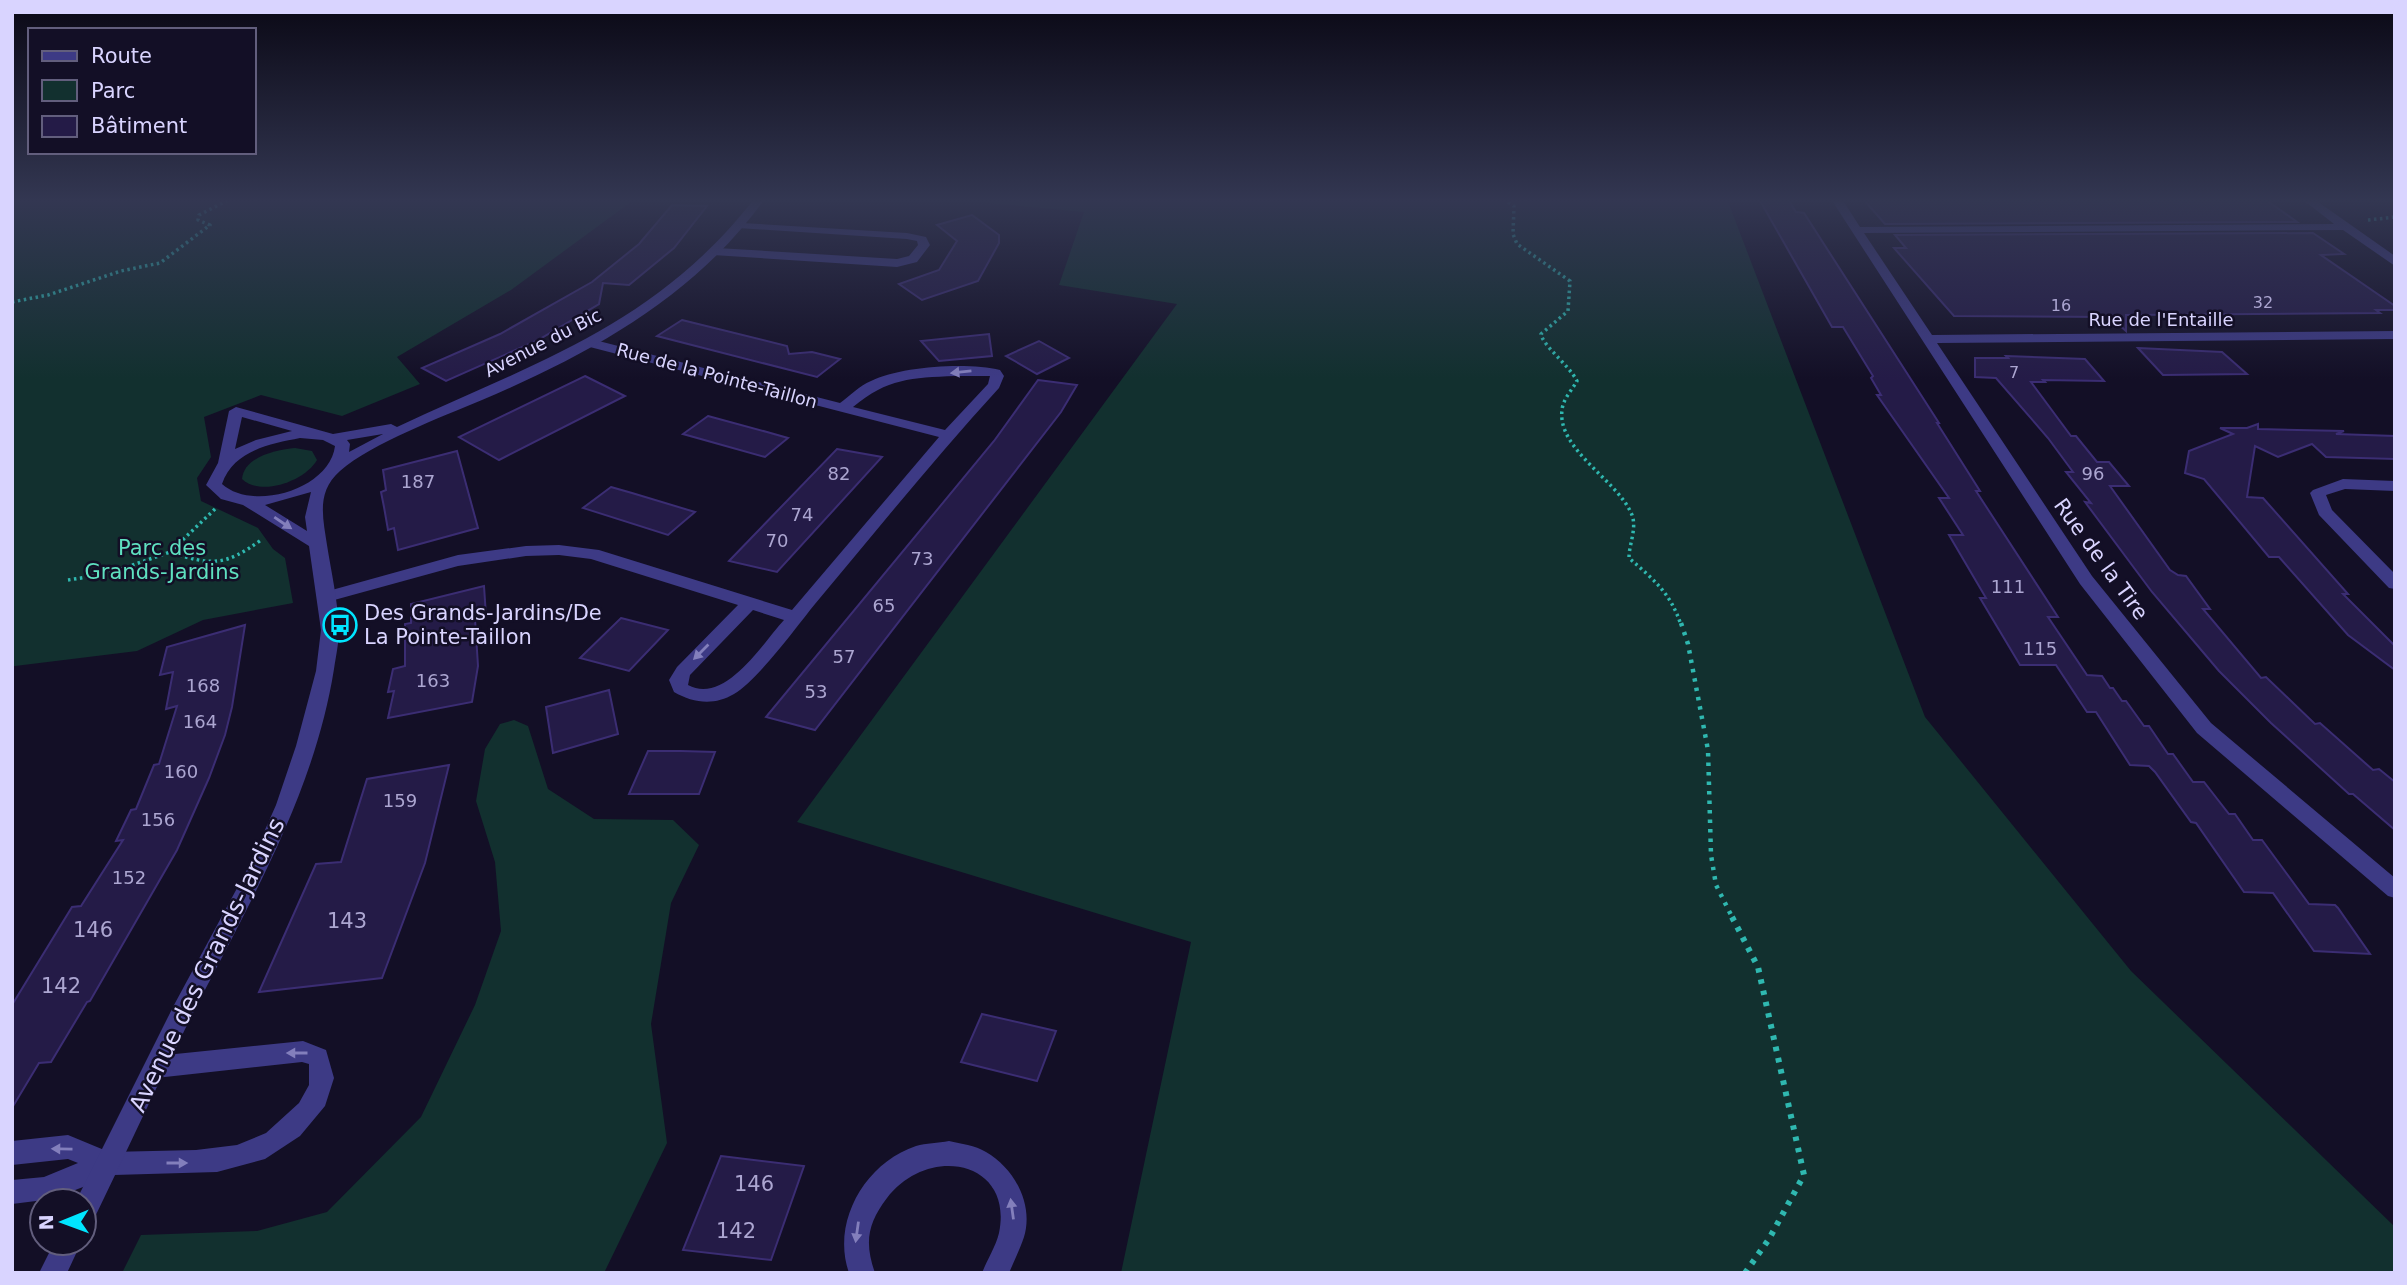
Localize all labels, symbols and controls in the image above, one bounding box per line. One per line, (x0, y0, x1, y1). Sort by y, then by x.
legend (28, 28, 256, 154)
text: Route (91, 44, 152, 68)
text: Parc (91, 79, 135, 103)
text: Bâtiment (91, 114, 187, 138)
house number: 32 (2253, 293, 2273, 312)
house number: 16 (2051, 296, 2071, 315)
street label: Avenue du Bic (481, 304, 605, 381)
street label: Rue de l'Entaille (2088, 309, 2234, 330)
street label: Rue de la Pointe-Taillon (614, 339, 820, 412)
house number: 7 (2009, 363, 2019, 382)
one-way arrow (950, 367, 972, 378)
house number: 82 (828, 463, 850, 484)
house number: 96 (2082, 463, 2104, 484)
house number: 187 (401, 471, 435, 492)
street label: Rue de la Tire (2049, 494, 2153, 624)
house number: 74 (791, 504, 813, 525)
one-way arrow (274, 516, 292, 530)
house number: 70 (766, 530, 788, 551)
park label: Parc des Grands-Jardins (85, 536, 239, 584)
house number: 73 (911, 548, 933, 569)
house number: 111 (1991, 576, 2025, 597)
house number: 65 (873, 595, 895, 616)
place label: Des Grands-Jardins/De La Pointe-Taillon (364, 601, 602, 649)
bus stop icon: Des Grands-Jardins/De La Pointe-Taillon (321, 606, 359, 644)
house number: 115 (2023, 638, 2057, 659)
one-way arrow (693, 644, 710, 661)
house number: 57 (833, 646, 855, 667)
house number: 163 (416, 670, 450, 691)
house number: 168 (186, 675, 220, 696)
house number: 53 (805, 681, 827, 702)
house number: 164 (183, 711, 217, 732)
house number: 160 (164, 761, 198, 782)
house number: 159 (383, 790, 417, 811)
house number: 156 (141, 809, 175, 830)
street label: Avenue des Grands-Jardins (123, 813, 291, 1117)
house number: 152 (112, 867, 146, 888)
house number: 143 (327, 909, 367, 933)
house number: 146 (73, 918, 113, 942)
house number: 142 (41, 974, 81, 998)
one-way arrow (286, 1047, 308, 1059)
one-way arrow (51, 1143, 73, 1155)
one-way arrow (167, 1157, 189, 1169)
house number: 146 (734, 1172, 774, 1196)
north arrow (28, 1187, 98, 1257)
one-way arrow (1007, 1198, 1018, 1220)
text: N (35, 1214, 57, 1230)
house number: 142 (716, 1219, 756, 1243)
one-way arrow (852, 1221, 863, 1243)

